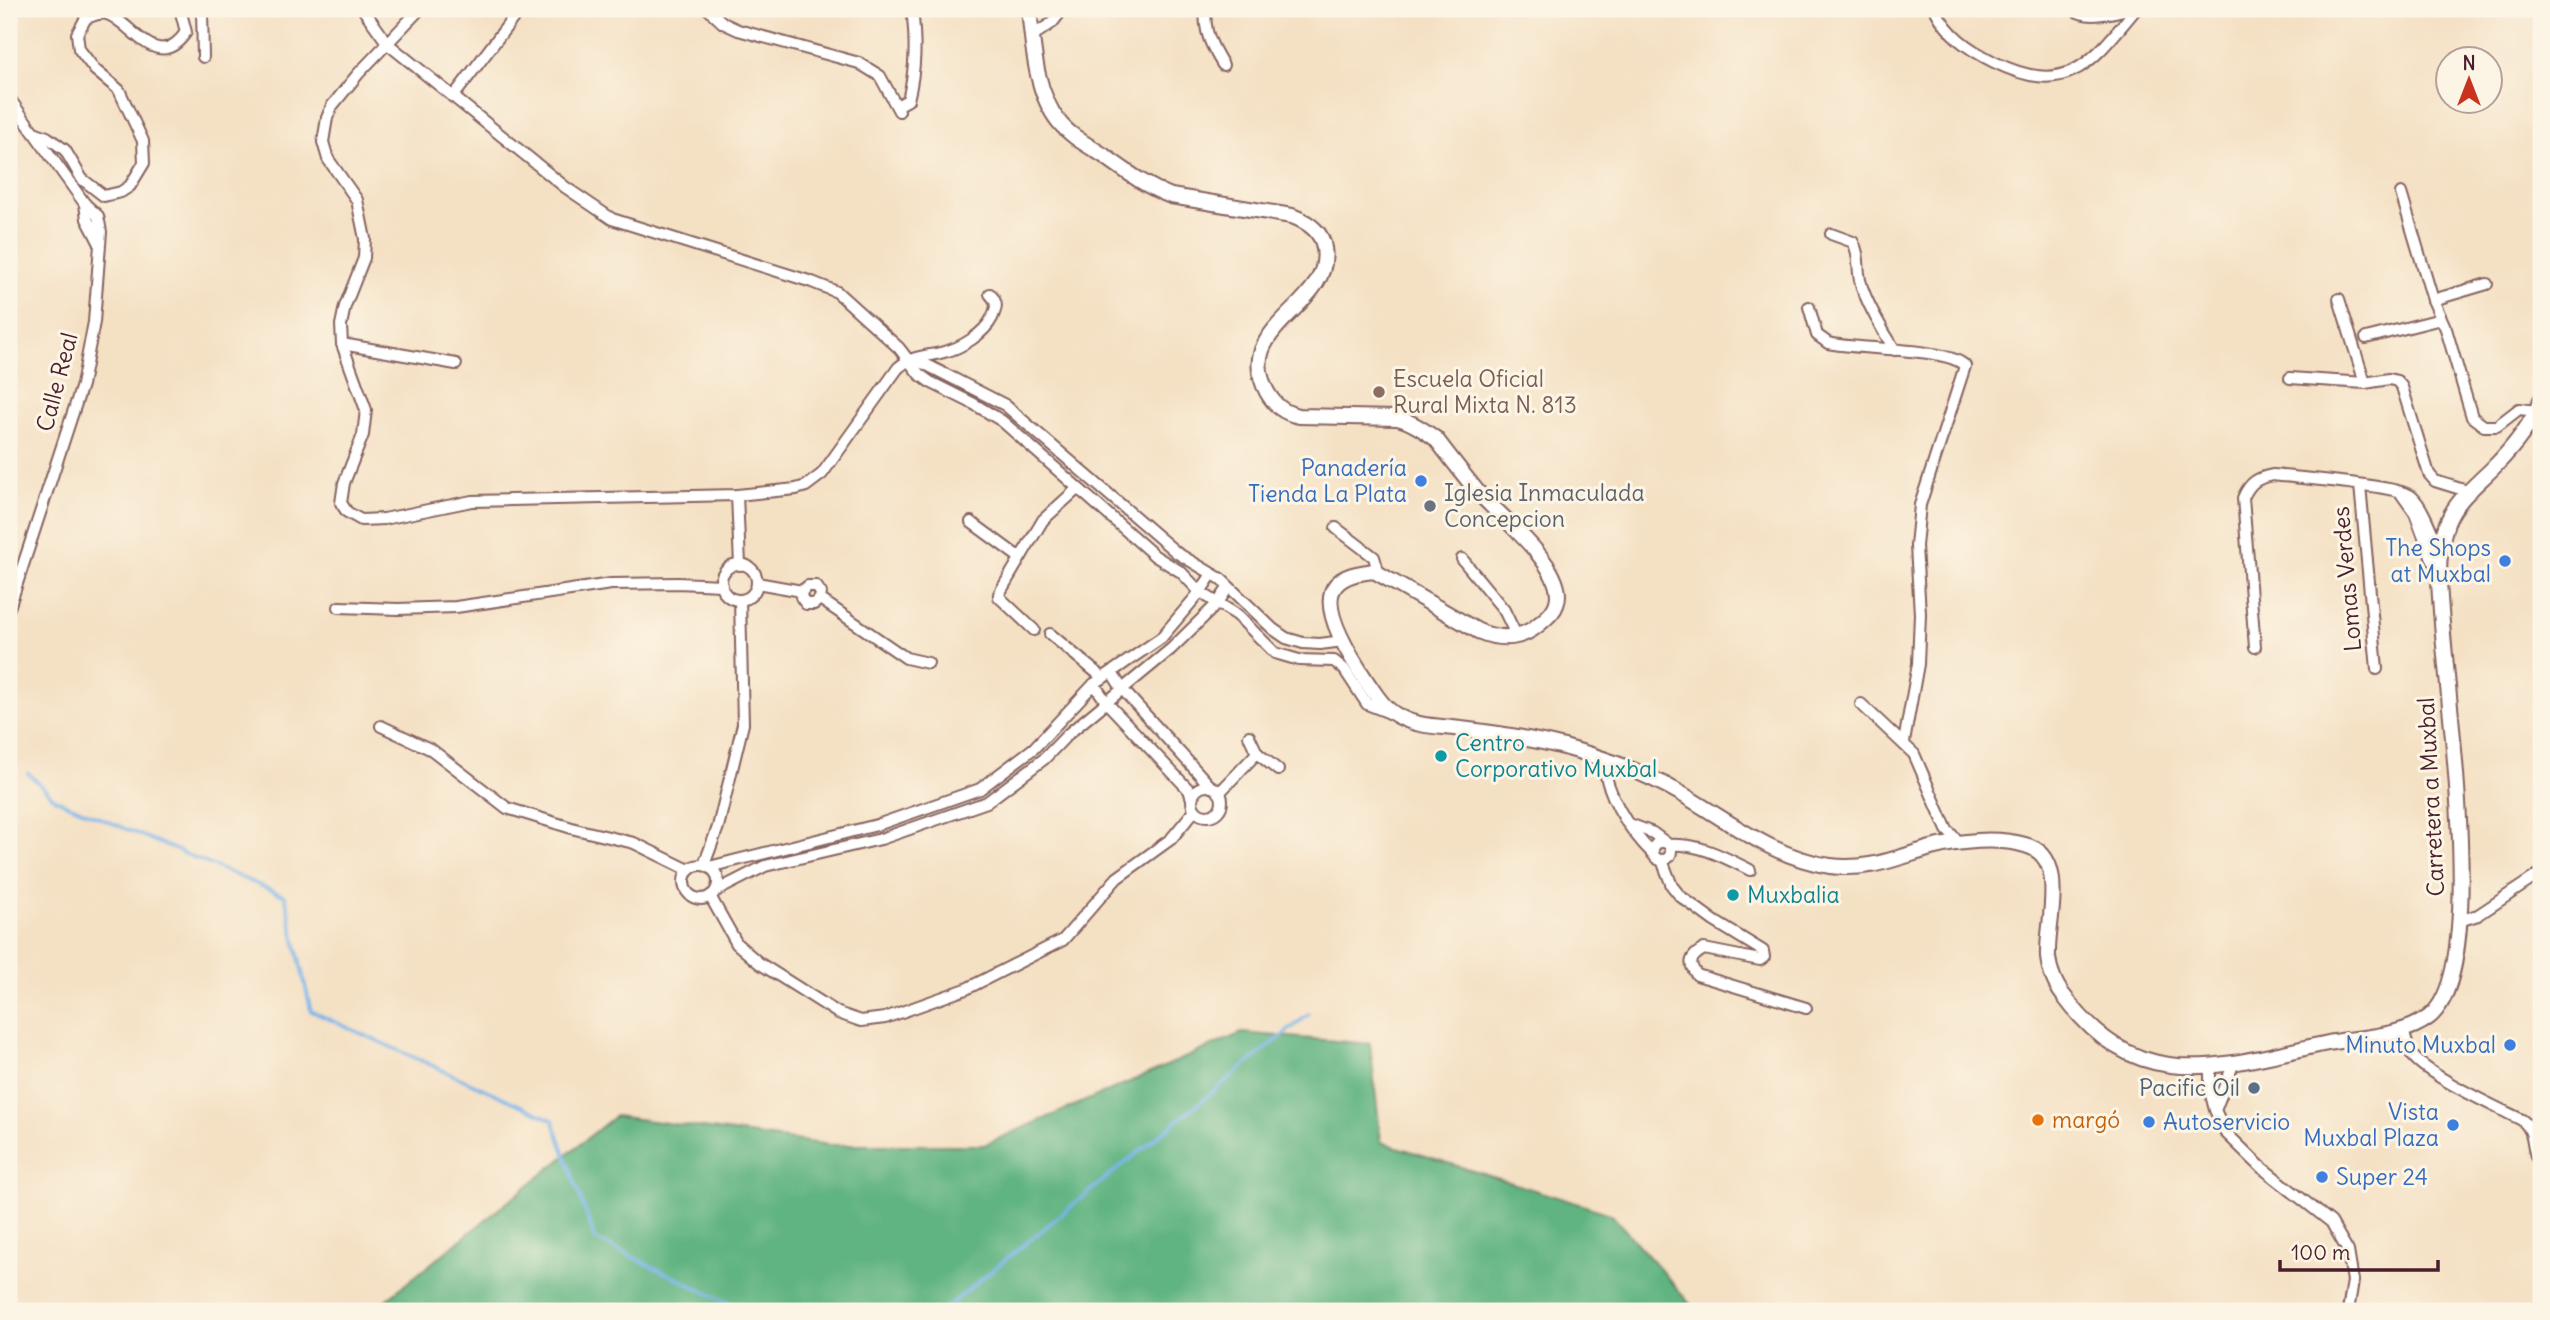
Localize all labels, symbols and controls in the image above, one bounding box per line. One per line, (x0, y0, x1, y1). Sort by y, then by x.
north arrow (2434, 46, 2504, 116)
text: N (2462, 51, 2476, 75)
street label: Calle Real (29, 329, 84, 434)
place label: Escuela Oficial Rural Mixta N. 813 (1393, 364, 1577, 419)
marker: Escuela Oficial Rural Mixta N. 813 (1371, 384, 1387, 400)
place label: Panadería Tienda La Plata (1248, 453, 1407, 508)
marker: Panadería Tienda La Plata (1413, 473, 1429, 489)
place label: Iglesia Inmaculada Concepcion (1444, 478, 1645, 533)
marker: Iglesia Inmaculada Concepcion (1422, 498, 1438, 514)
street label: Lomas Verdes (2326, 505, 2367, 653)
place label: The Shops at Muxbal (2385, 533, 2491, 588)
marker: The Shops at Muxbal (2497, 553, 2513, 569)
street label: Carretera a Muxbal (2411, 697, 2450, 897)
place label: Centro Corporativo Muxbal (1455, 728, 1657, 783)
marker: Centro Corporativo Muxbal (1433, 748, 1449, 764)
place label: Muxbalia (1747, 880, 1840, 909)
marker: Muxbalia (1725, 887, 1741, 903)
place label: Minuto Muxbal (2345, 1030, 2496, 1059)
marker: Minuto Muxbal (2502, 1037, 2518, 1053)
place label: Pacific Oil (2139, 1073, 2240, 1102)
marker: Pacific Oil (2246, 1080, 2262, 1096)
place label: Vista Muxbal Plaza (2303, 1097, 2439, 1152)
place label: margó (2052, 1105, 2120, 1134)
place label: Autoservicio (2163, 1107, 2290, 1136)
marker: margó (2030, 1112, 2046, 1128)
marker: Autoservicio (2141, 1114, 2157, 1130)
marker: Vista Muxbal Plaza (2445, 1117, 2461, 1133)
place label: Super 24 (2336, 1162, 2428, 1191)
marker: Super 24 (2314, 1169, 2330, 1185)
scale bar (2280, 1229, 2438, 1273)
text: 100 m (2291, 1239, 2350, 1266)

